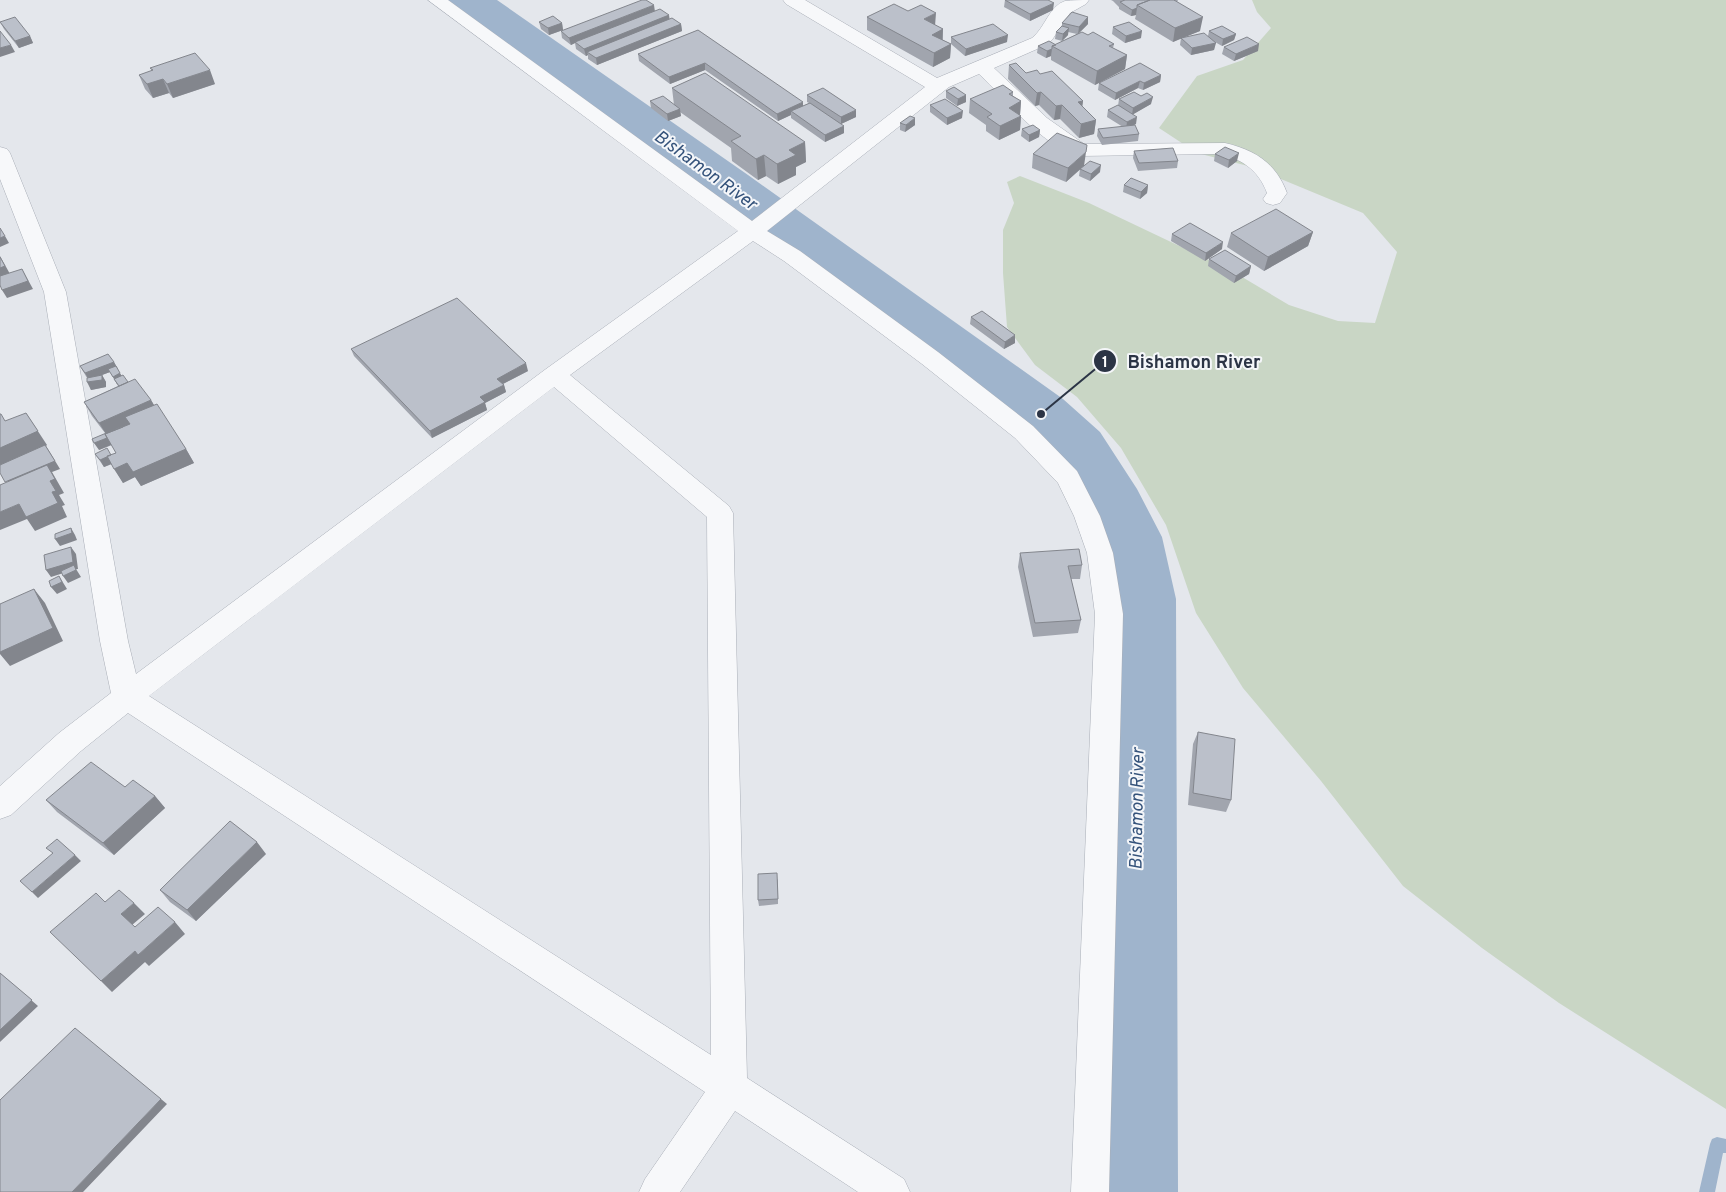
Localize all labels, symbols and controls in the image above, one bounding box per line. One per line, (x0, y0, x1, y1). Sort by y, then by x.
water label: Bishamon River (649, 126, 763, 217)
callout: Bishamon River (1092, 345, 1270, 378)
text: Bishamon River (1127, 352, 1261, 375)
text: 1 (1102, 354, 1108, 373)
water label: Bishamon River (1125, 746, 1151, 870)

